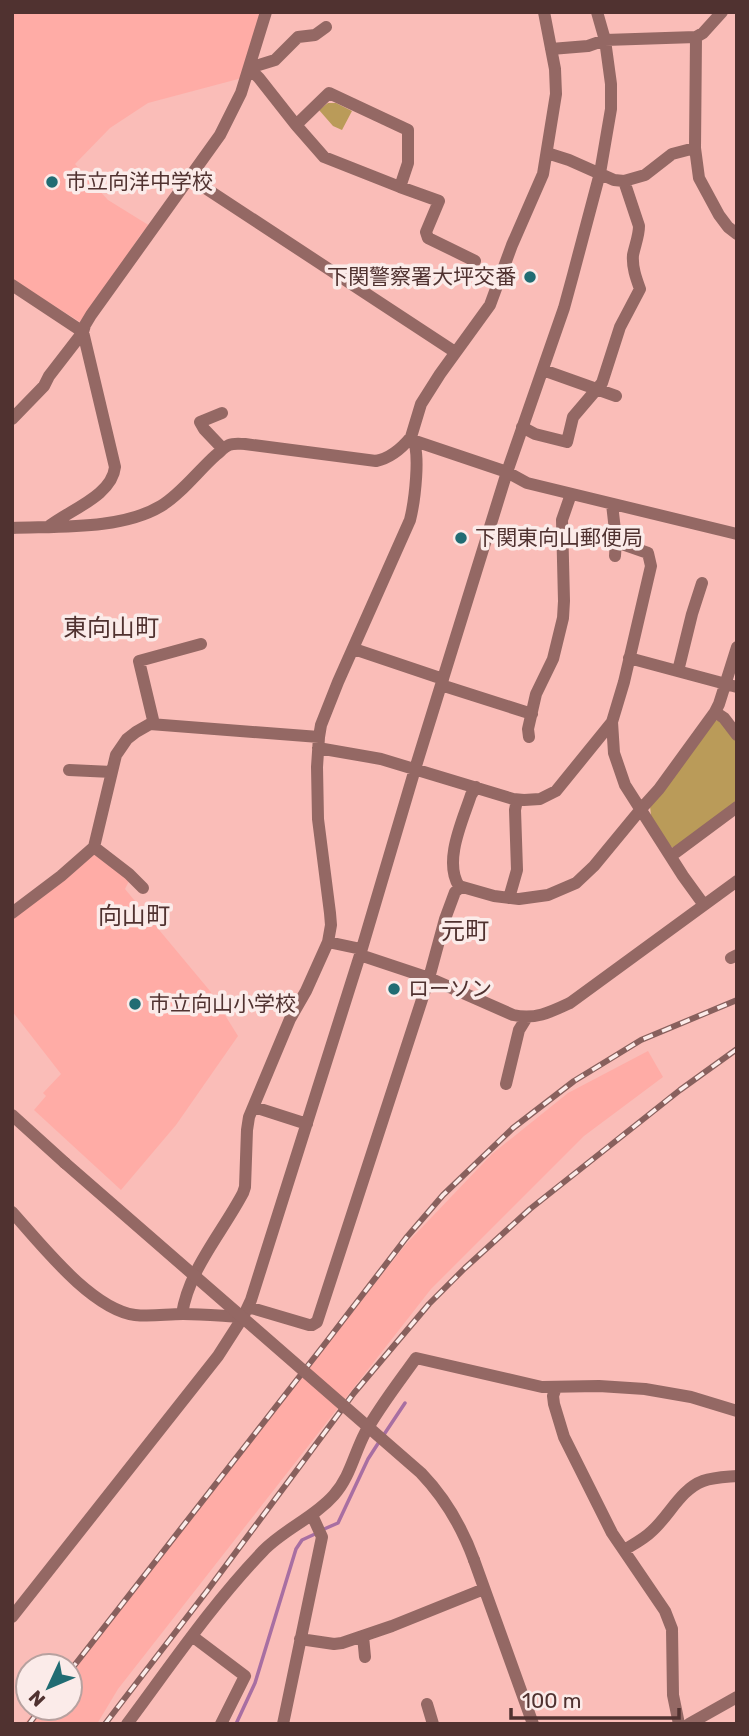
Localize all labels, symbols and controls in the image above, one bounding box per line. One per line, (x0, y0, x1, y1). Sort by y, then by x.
place label: 市立向洋中学校 (66, 169, 213, 194)
marker: 市立向洋中学校 (44, 174, 60, 190)
place label: 下関警察署大坪交番 (327, 264, 516, 289)
marker: 下関警察署大坪交番 (522, 269, 538, 285)
place label: 下関東向山郵便局 (475, 525, 643, 550)
marker: 下関東向山郵便局 (453, 530, 469, 546)
district label: 東向山町 (63, 614, 159, 642)
district label: 向山町 (98, 902, 170, 930)
district label: 元町 (441, 917, 489, 945)
place label: ローソン (408, 976, 492, 1001)
marker: ローソン (386, 981, 402, 997)
place label: 市立向山小学校 (149, 991, 296, 1016)
marker: 市立向山小学校 (127, 996, 143, 1012)
north arrow (14, 1652, 84, 1722)
scale bar (511, 1676, 679, 1720)
text: N (24, 1686, 50, 1711)
text: 100 m (522, 1688, 581, 1713)

